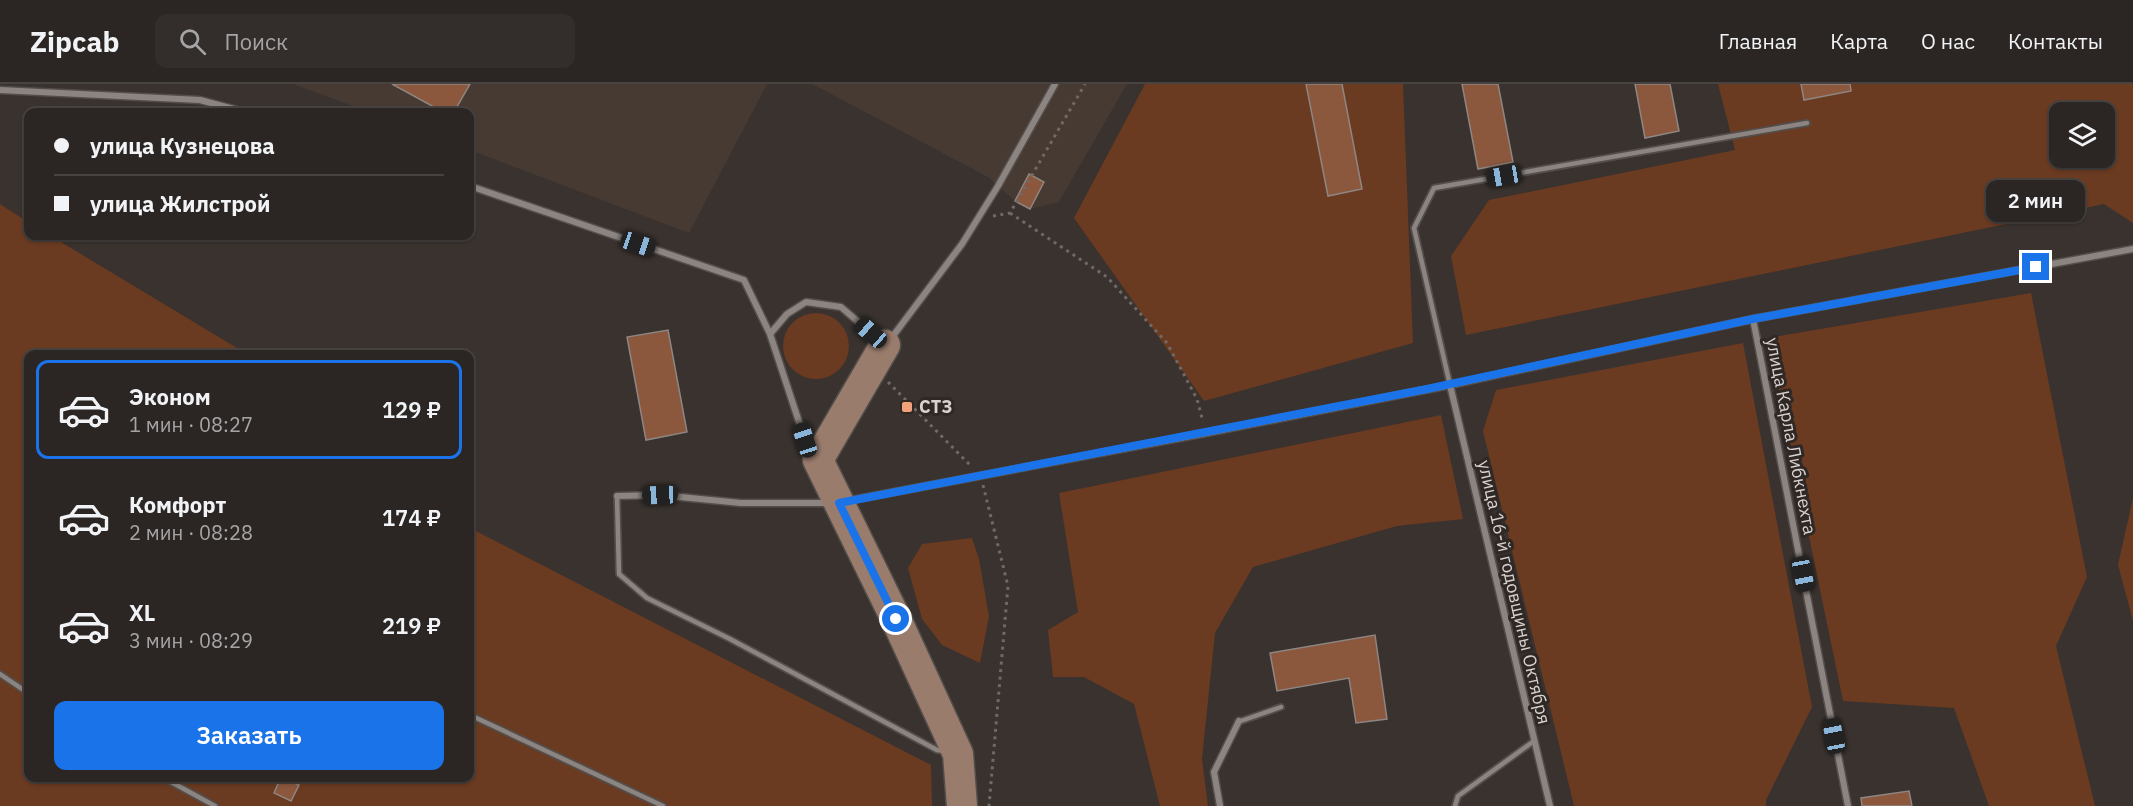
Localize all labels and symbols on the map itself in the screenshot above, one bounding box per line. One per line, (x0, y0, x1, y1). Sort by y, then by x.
car (1485, 164, 1523, 188)
callout: 2 мин (1986, 180, 2086, 222)
car (618, 230, 658, 258)
route end (2022, 253, 2049, 280)
car (852, 314, 890, 352)
street label: улица Карла Либкнехта (1761, 335, 1822, 537)
place label: СТЗ (919, 395, 952, 418)
marker: СТЗ (900, 400, 914, 414)
car (791, 420, 819, 460)
street label: улица 16-й годовщины Октября (1473, 458, 1556, 726)
car (642, 485, 678, 505)
car (1791, 555, 1815, 593)
route start (882, 605, 909, 632)
car (1822, 717, 1846, 755)

